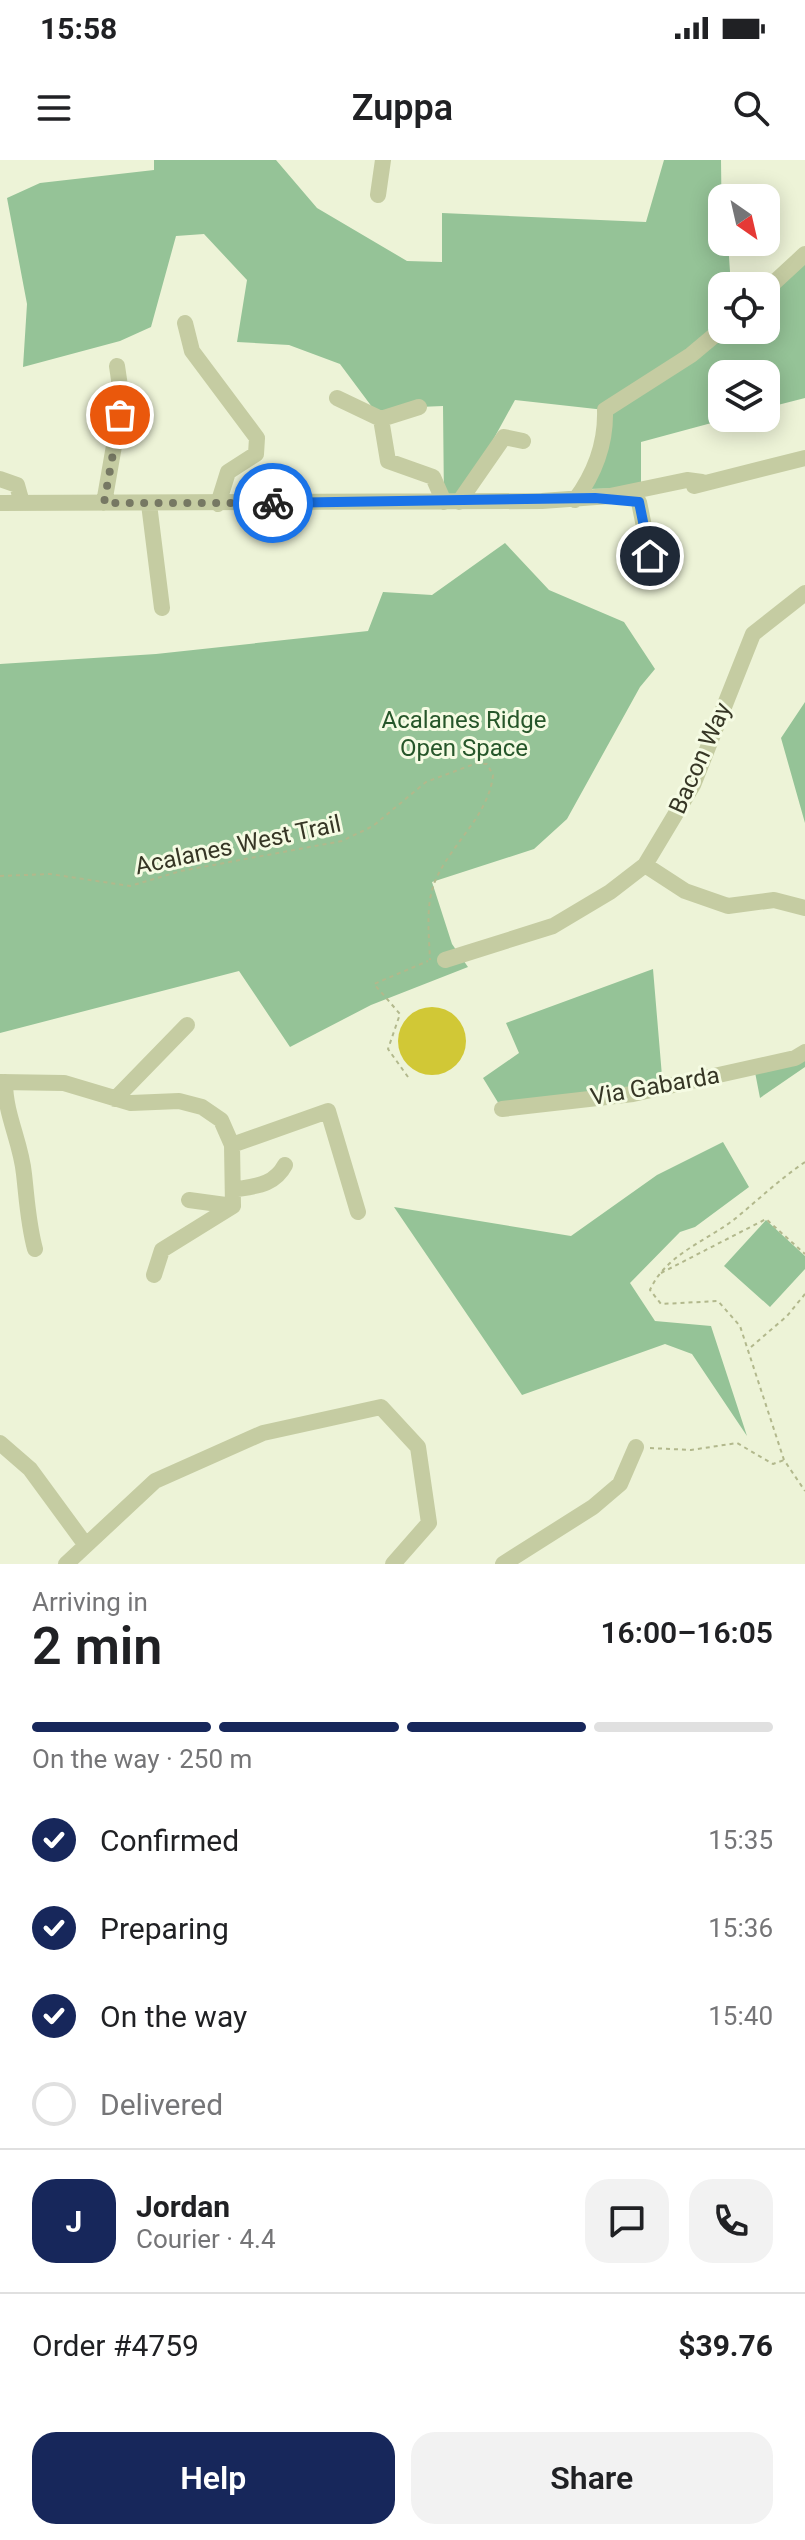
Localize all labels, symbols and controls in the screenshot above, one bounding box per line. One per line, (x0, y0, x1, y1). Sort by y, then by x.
text: 15:58 (40, 11, 117, 46)
icon: menu (32, 86, 76, 130)
icon: search (729, 86, 773, 130)
text: Zuppa (352, 87, 453, 129)
north arrow (708, 184, 780, 256)
map controls (708, 184, 780, 432)
button: locate (708, 272, 780, 344)
button: layers (708, 360, 780, 432)
pin (86, 381, 154, 449)
icon: bag (98, 393, 142, 437)
courier (233, 463, 313, 543)
icon: bike (251, 481, 295, 525)
pin (616, 522, 684, 590)
icon: home (628, 534, 672, 578)
street label: Bacon Way (663, 698, 737, 818)
park label: Acalanes Ridge Open Space (382, 706, 546, 762)
street label: Acalanes West Trail (133, 810, 343, 880)
street label: Via Gabarda (588, 1061, 722, 1111)
text: Arriving in (32, 1587, 148, 1617)
text: 16:00–16:05 (600, 1615, 773, 1650)
text: 2 min (32, 1616, 162, 1677)
text: On the way · 250 m (32, 1744, 252, 1774)
icon: check (32, 1818, 76, 1862)
text: Confirmed (100, 1823, 239, 1858)
text: 15:35 (708, 1825, 773, 1855)
icon: check (32, 1906, 76, 1950)
text: Preparing (100, 1911, 229, 1946)
text: 15:36 (708, 1913, 773, 1943)
icon: check (32, 1994, 76, 2038)
text: On the way (100, 1999, 247, 2034)
text: 15:40 (708, 2001, 773, 2031)
text: Delivered (100, 2087, 223, 2122)
button: chat (585, 2179, 669, 2263)
button: phone (689, 2179, 773, 2263)
text: Jordan (136, 2189, 230, 2224)
text: J (66, 2204, 82, 2239)
text: Courier · 4.4 (136, 2224, 276, 2254)
text: Order #4759 (32, 2328, 199, 2363)
text: $39.76 (678, 2328, 773, 2363)
button: Help (32, 2432, 395, 2524)
button: Share (411, 2432, 773, 2524)

